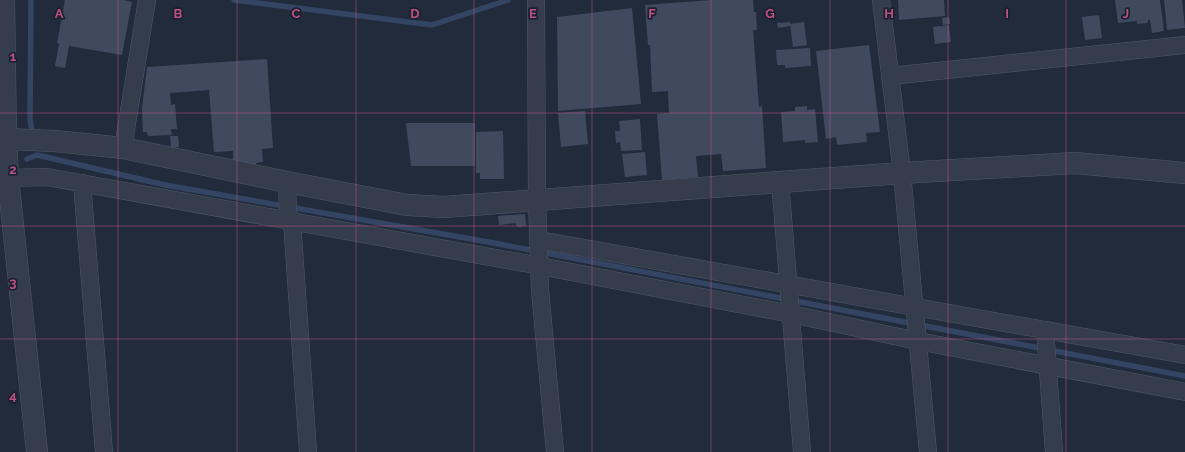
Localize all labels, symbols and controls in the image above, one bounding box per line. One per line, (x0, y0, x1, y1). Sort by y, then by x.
text: A (55, 6, 64, 21)
text: B (174, 6, 183, 21)
text: C (292, 6, 301, 21)
text: D (410, 6, 420, 21)
text: E (529, 6, 537, 21)
text: F (648, 6, 656, 21)
text: G (765, 6, 775, 21)
text: H (884, 6, 894, 21)
text: I (1005, 6, 1009, 21)
text: J (1123, 6, 1129, 21)
text: 1 (10, 49, 17, 64)
text: 2 (9, 162, 17, 177)
text: 3 (9, 275, 17, 290)
text: 4 (9, 388, 17, 403)

